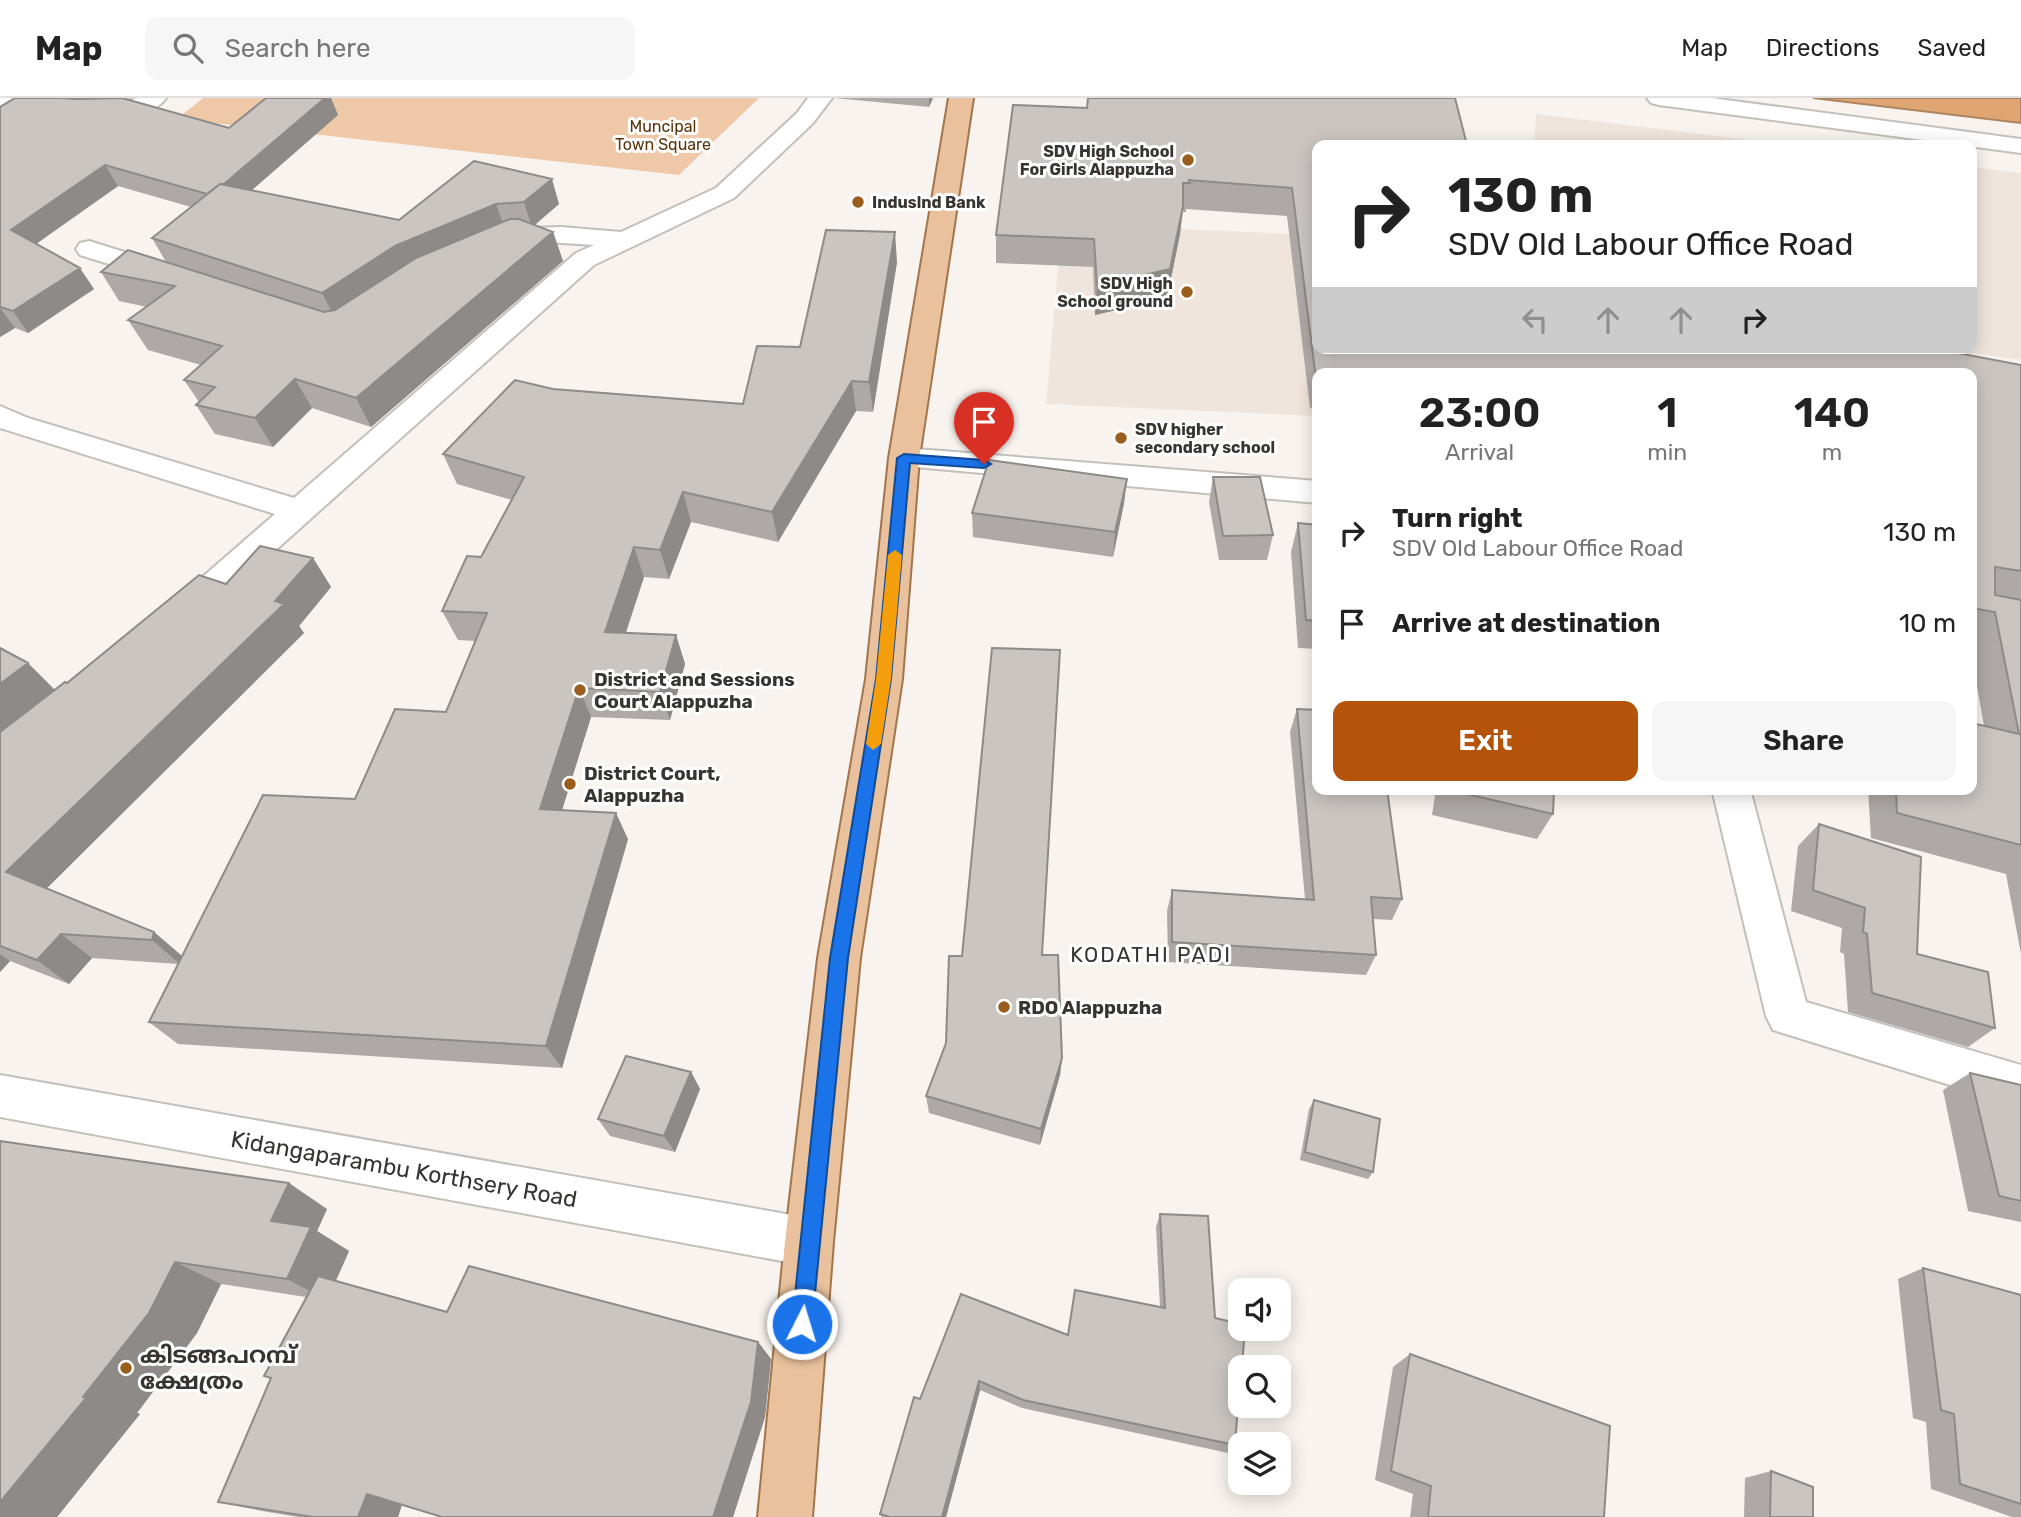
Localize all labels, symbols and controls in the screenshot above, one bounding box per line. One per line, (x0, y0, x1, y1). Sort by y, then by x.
search box (145, 17, 635, 80)
text: Map (35, 29, 103, 68)
icon: search (169, 29, 207, 67)
text: Search here (225, 33, 370, 64)
text: Map (1681, 34, 1728, 62)
text: Directions (1766, 34, 1879, 62)
text: Saved (1917, 34, 1986, 62)
park label: Muncipal Town Square (615, 117, 711, 154)
place label: SDV High School For Girls Alappuzha (1020, 142, 1174, 179)
marker: SDV High School For Girls Alappuzha (1180, 152, 1196, 168)
text: 130 m (1448, 166, 1593, 224)
icon: right (1333, 168, 1424, 259)
place label: Induslnd Bank (872, 193, 986, 212)
marker: Induslnd Bank (850, 194, 866, 210)
text: SDV Old Labour Office Road (1448, 225, 1854, 263)
place label: SDV High School ground (1057, 274, 1173, 311)
marker: SDV High School ground (1179, 284, 1195, 300)
icon: left (1516, 301, 1554, 339)
icon: ahead (1589, 301, 1627, 339)
icon: ahead (1662, 301, 1700, 339)
icon: right (1735, 301, 1773, 339)
text: 23:00 (1419, 388, 1540, 438)
text: 1 (1657, 388, 1677, 438)
text: 140 (1794, 388, 1870, 438)
pin (954, 392, 1014, 464)
icon: arrive (965, 403, 1003, 441)
place label: SDV higher secondary school (1135, 420, 1275, 457)
marker: SDV higher secondary school (1113, 430, 1129, 446)
text: Arrival (1445, 438, 1514, 466)
text: min (1647, 438, 1687, 466)
text: m (1822, 438, 1842, 466)
text: Turn right (1392, 503, 1522, 534)
icon: right (1333, 514, 1371, 552)
text: 130 m (1883, 517, 1956, 548)
text: SDV Old Labour Office Road (1392, 534, 1683, 562)
icon: arrive (1333, 605, 1371, 643)
text: Arrive at destination (1392, 608, 1660, 639)
text: 10 m (1899, 608, 1956, 639)
place label: District and Sessions Court Alappuzha (594, 668, 795, 713)
marker: District and Sessions Court Alappuzha (572, 682, 588, 698)
button: Exit (1333, 701, 1638, 781)
button: Share (1652, 701, 1956, 781)
place label: District Court, Alappuzha (584, 762, 720, 807)
marker: District Court, Alappuzha (562, 776, 578, 792)
district label: KODATHI PADI (1070, 942, 1232, 967)
place label: RDO Alappuzha (1018, 996, 1162, 1019)
marker: RDO Alappuzha (996, 999, 1012, 1015)
street label: Kidangaparambu Korthsery Road (229, 1125, 579, 1213)
map controls (1228, 1278, 1291, 1495)
button: sound (1228, 1278, 1291, 1341)
position arrow (765, 1287, 839, 1361)
place label: കിടങ്ങപറമ്പ് ക്ഷേത്രം (140, 1341, 299, 1395)
button: search (1228, 1355, 1291, 1418)
marker: കിടങ്ങപറമ്പ് ക്ഷേത്രം (118, 1360, 134, 1376)
button: layers (1228, 1432, 1291, 1495)

